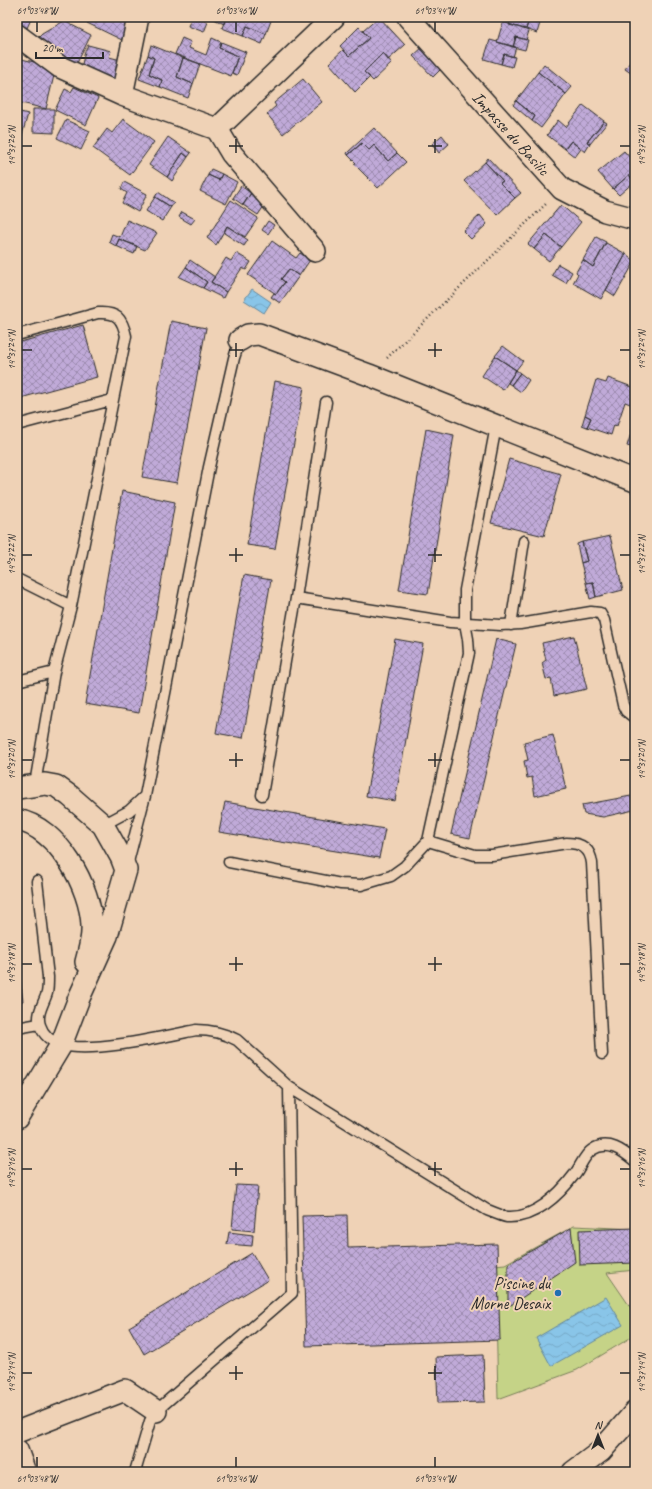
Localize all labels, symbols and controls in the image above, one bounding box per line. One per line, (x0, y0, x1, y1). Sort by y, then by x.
text: 61°03'48"W (17, 4, 59, 17)
text: 61°03'46"W (216, 4, 258, 17)
text: 61°03'44"W (415, 4, 457, 17)
scale bar (36, 34, 103, 60)
text: 20 m (42, 40, 64, 56)
street label: Impasse du Basilic (467, 87, 555, 180)
text: 14°37'26"N (5, 124, 18, 166)
text: 14°37'26"N (635, 124, 648, 166)
text: 14°37'24"N (5, 328, 18, 370)
text: 14°37'24"N (635, 328, 648, 370)
text: 14°37'22"N (5, 533, 18, 575)
text: 14°37'22"N (635, 533, 648, 575)
text: 14°37'20"N (5, 738, 18, 780)
text: 14°37'20"N (635, 738, 648, 780)
text: 14°37'18"N (5, 942, 18, 984)
text: 14°37'18"N (635, 942, 648, 984)
text: 14°37'16"N (5, 1147, 18, 1189)
text: 14°37'16"N (635, 1147, 648, 1189)
place label: Piscine du Morne Desaix (471, 1273, 552, 1314)
marker: Piscine du Morne Desaix (553, 1288, 563, 1298)
text: 14°37'14"N (5, 1351, 18, 1393)
text: 14°37'14"N (635, 1351, 648, 1393)
north arrow (578, 1415, 618, 1455)
text: N (595, 1418, 604, 1432)
text: 61°03'48"W (17, 1472, 59, 1485)
text: 61°03'46"W (216, 1472, 258, 1485)
text: 61°03'44"W (415, 1472, 457, 1485)

